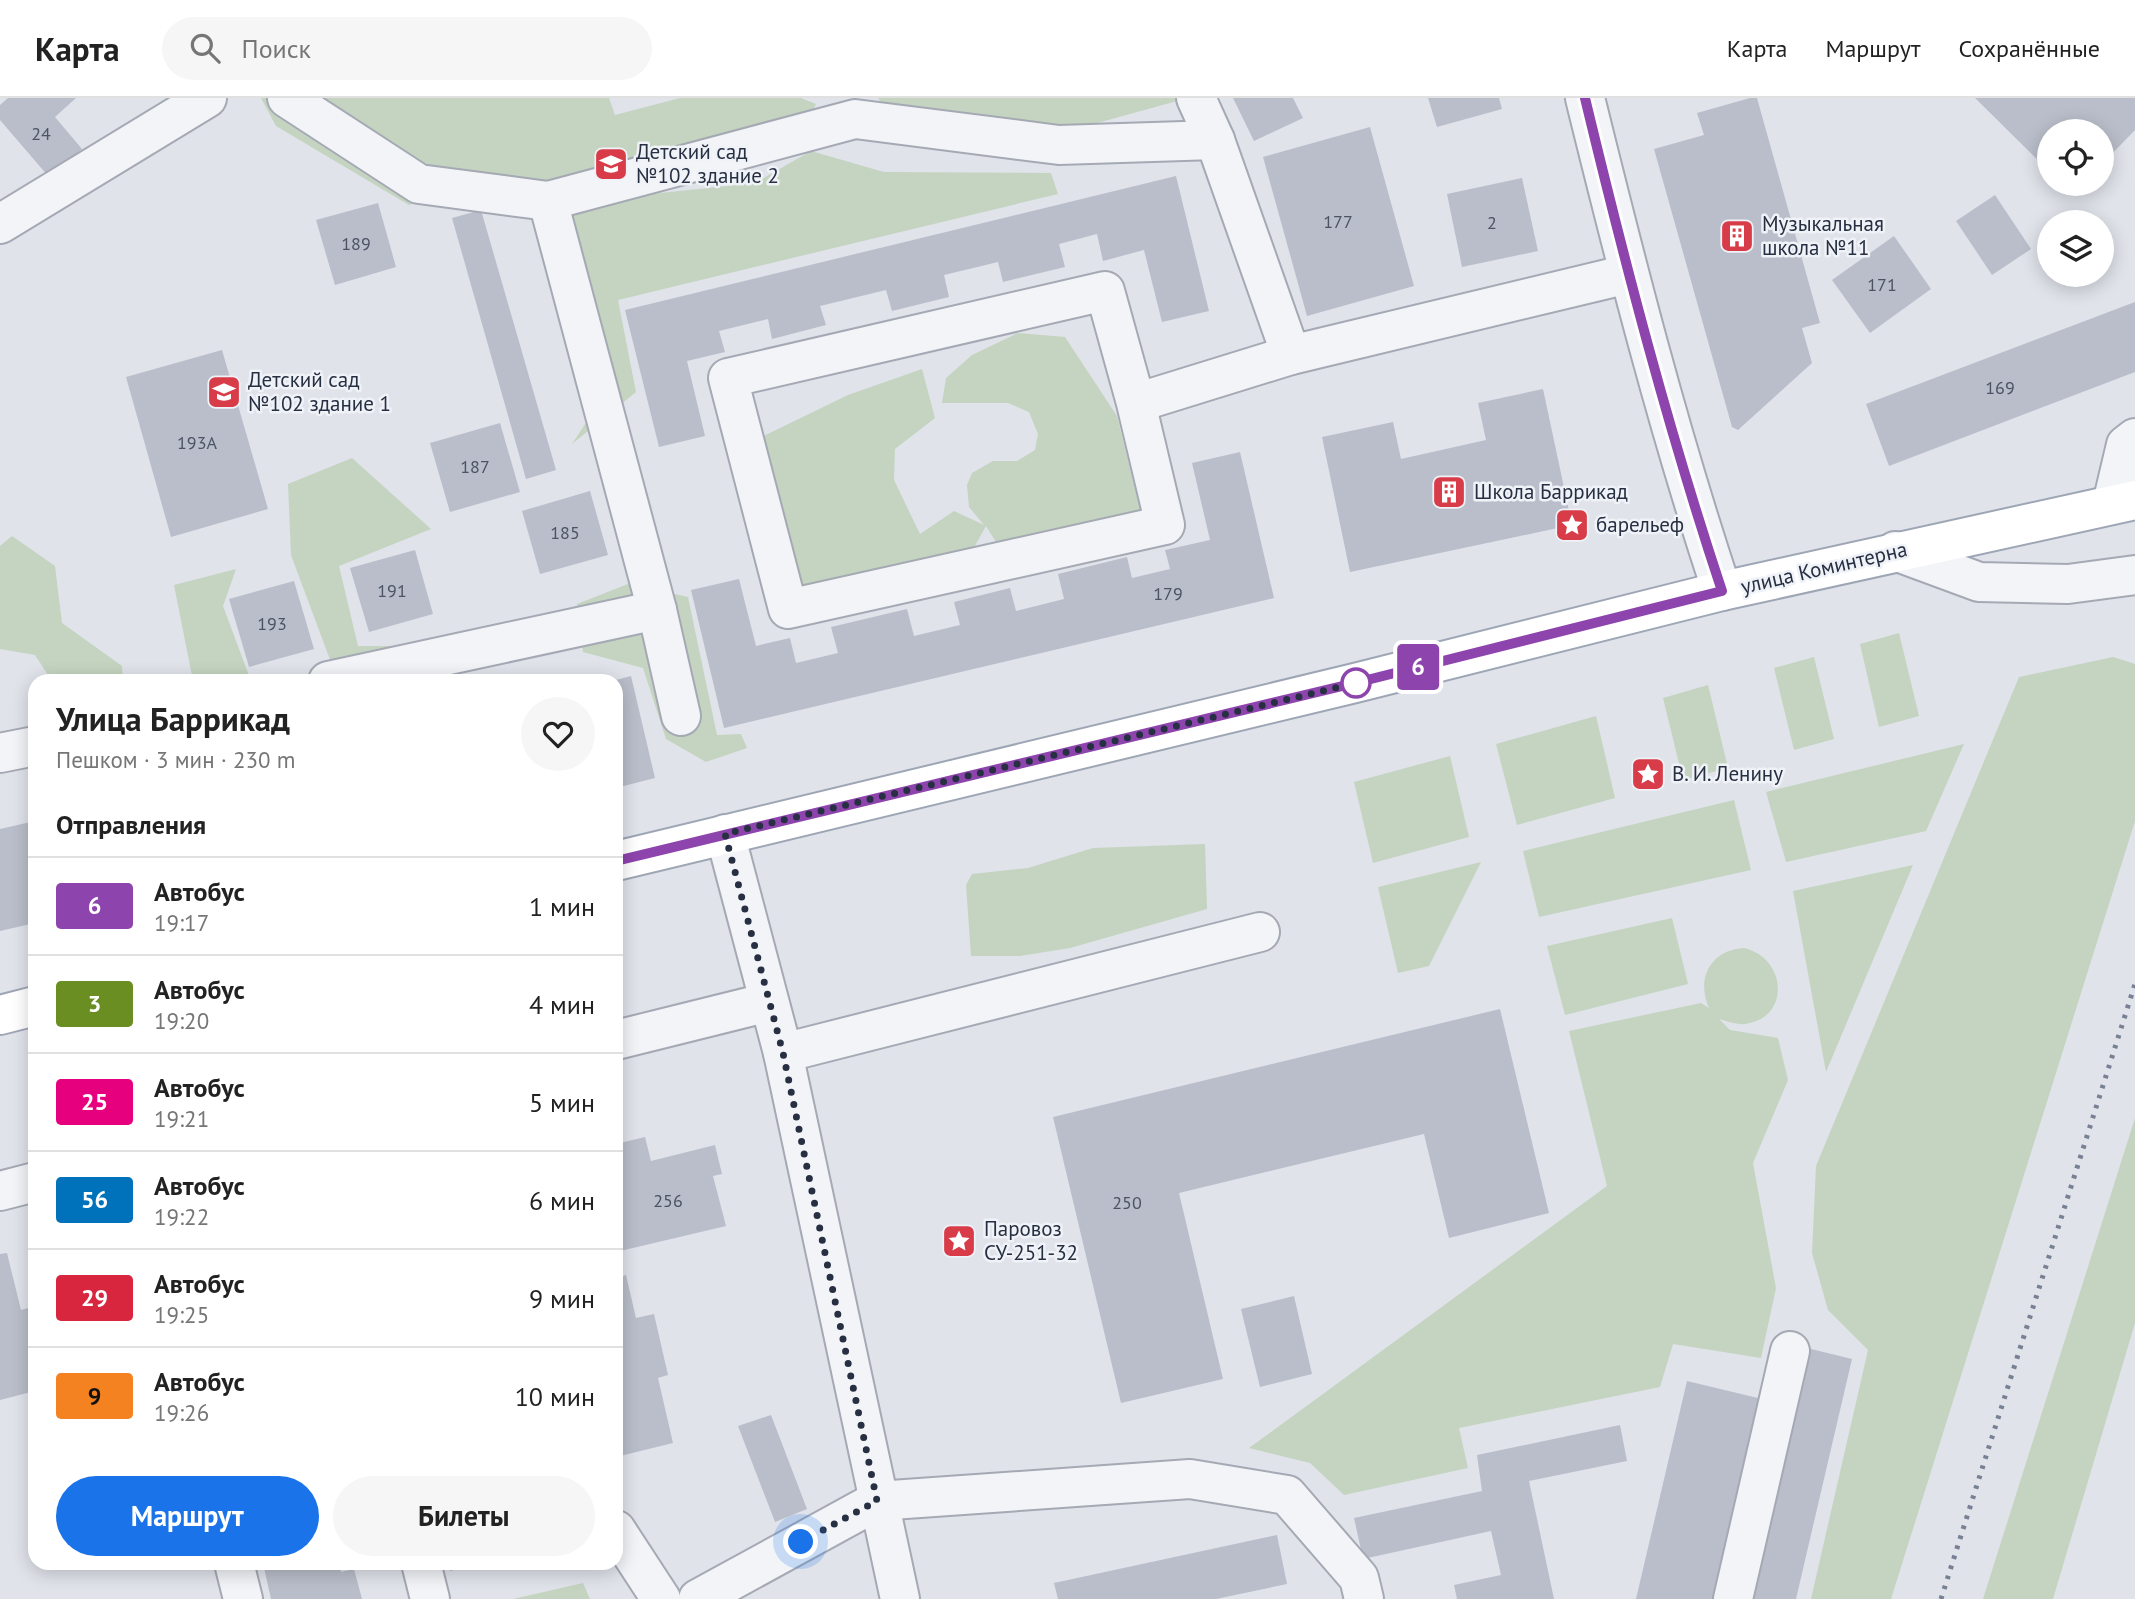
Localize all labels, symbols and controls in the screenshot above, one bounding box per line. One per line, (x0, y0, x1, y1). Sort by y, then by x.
search box (162, 17, 652, 80)
text: Карта (35, 27, 120, 70)
icon: search (186, 29, 224, 67)
text: Поиск (242, 32, 311, 65)
text: Карта (1727, 33, 1787, 64)
text: Маршрут (1825, 33, 1920, 64)
text: Сохранённые (1958, 33, 2100, 64)
map controls (2037, 119, 2114, 287)
button: locate (2037, 119, 2114, 196)
house number: 24 (31, 122, 51, 145)
place label: Детский сад №102 здание 2 (636, 138, 779, 189)
school or university icon: Детский сад №102 здание 2 (592, 145, 630, 183)
house number: 177 (1323, 210, 1353, 233)
place label: Музыкальная школа №11 (1762, 210, 1884, 261)
button: layers (2037, 210, 2114, 287)
house number: 2 (1487, 211, 1497, 234)
building icon: Музыкальная школа №11 (1718, 217, 1756, 255)
house number: 189 (341, 232, 371, 255)
house number: 171 (1867, 273, 1897, 296)
place label: Детский сад №102 здание 1 (248, 366, 391, 417)
school or university icon: Детский сад №102 здание 1 (205, 373, 243, 411)
house number: 169 (1985, 376, 2015, 399)
house number: 193А (177, 431, 217, 454)
house number: 187 (460, 455, 490, 478)
building icon: Школа Баррикад (1430, 473, 1468, 511)
place label: Школа Баррикад (1474, 478, 1628, 505)
place icon: барельеф (1553, 506, 1591, 544)
place label: барельеф (1596, 511, 1684, 538)
house number: 185 (550, 521, 580, 544)
street label: улица Коминтерна (1738, 535, 1910, 600)
house number: 191 (377, 579, 407, 602)
house number: 179 (1153, 582, 1183, 605)
house number: 193 (257, 612, 287, 635)
line badge: 6 (1395, 644, 1441, 690)
text: 6 (1411, 651, 1425, 682)
unlabelled marker (1341, 668, 1371, 698)
text: Улица Баррикад (56, 697, 290, 740)
button: heart (521, 697, 595, 771)
text: Пешком · 3 мин · 230 m (56, 745, 295, 774)
place icon: В. И. Ленину (1629, 755, 1667, 793)
place label: В. И. Ленину (1672, 760, 1783, 787)
text: Отправления (56, 808, 206, 841)
text: Автобус (154, 875, 245, 908)
text: 6 (88, 890, 101, 921)
text: 1 мин (529, 890, 595, 923)
text: 19:17 (154, 908, 209, 937)
text: Автобус (154, 973, 245, 1006)
text: 3 (88, 988, 101, 1019)
text: 4 мин (529, 988, 595, 1021)
text: 19:20 (154, 1006, 209, 1035)
text: Автобус (154, 1071, 245, 1104)
text: 25 (81, 1086, 108, 1117)
text: 5 мин (529, 1086, 595, 1119)
text: 19:21 (154, 1104, 209, 1133)
text: Автобус (154, 1169, 245, 1202)
text: 56 (81, 1184, 108, 1215)
text: 6 мин (529, 1184, 595, 1217)
house number: 256 (653, 1189, 683, 1212)
house number: 250 (1112, 1191, 1142, 1214)
text: 19:22 (154, 1202, 209, 1231)
place label: Паровоз СУ-251-32 (984, 1215, 1078, 1266)
place icon: Паровоз СУ-251-32 (940, 1222, 978, 1260)
text: Автобус (154, 1267, 245, 1300)
text: 29 (81, 1282, 108, 1313)
text: 9 мин (529, 1282, 595, 1315)
text: 19:25 (154, 1300, 209, 1329)
text: Автобус (154, 1365, 245, 1398)
text: 9 (88, 1380, 101, 1411)
text: 10 мин (515, 1380, 595, 1413)
text: 19:26 (154, 1398, 209, 1427)
button: Маршрут (56, 1476, 319, 1556)
button: Билеты (333, 1476, 595, 1556)
your location (783, 1524, 818, 1559)

